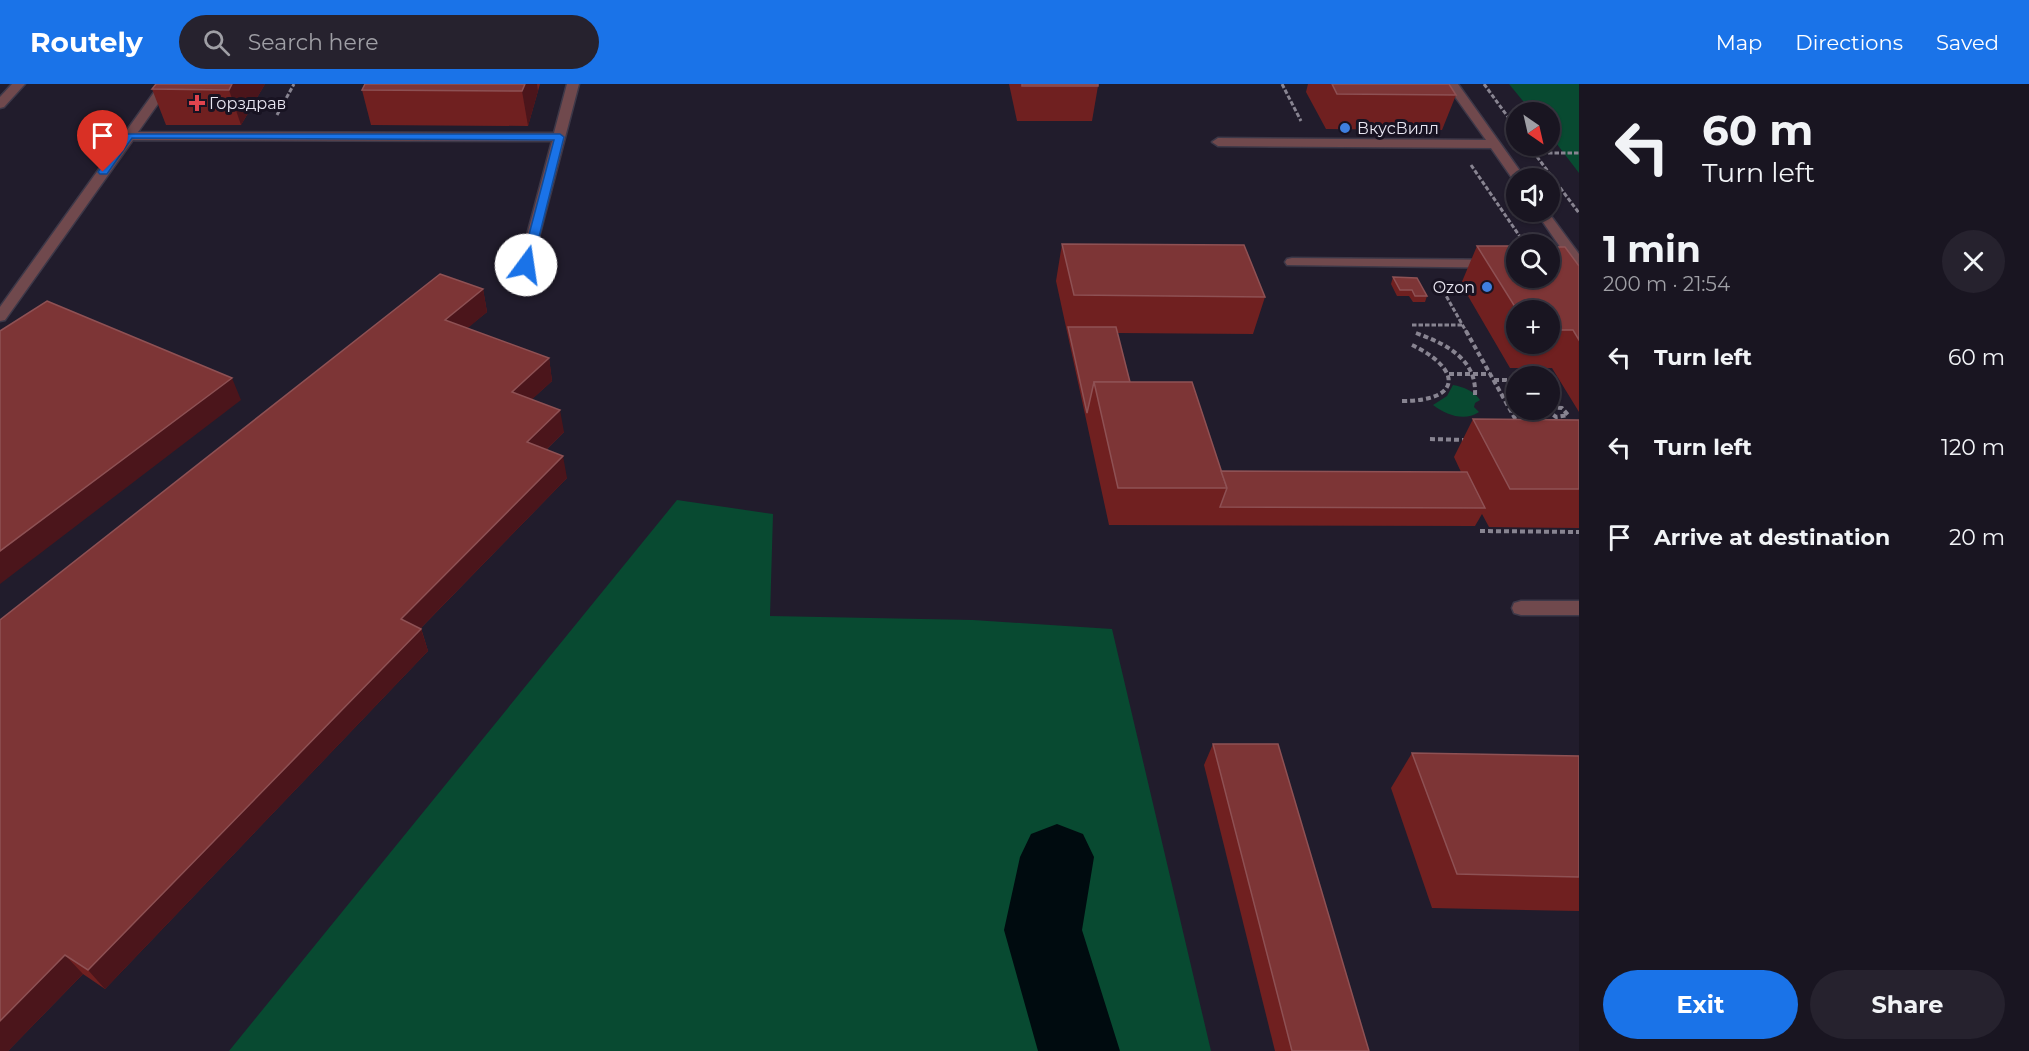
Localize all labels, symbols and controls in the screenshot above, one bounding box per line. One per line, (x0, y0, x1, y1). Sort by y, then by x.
search box (179, 15, 599, 69)
text: Routely (30, 25, 143, 59)
icon: search (200, 26, 233, 59)
text: Search here (248, 29, 379, 56)
text: Map (1716, 30, 1762, 55)
text: Directions (1795, 30, 1903, 55)
text: Saved (1936, 30, 1999, 55)
place label: Горздрав (209, 94, 286, 113)
marker: Горздрав (190, 96, 204, 110)
north arrow (1506, 102, 1560, 156)
map controls (1506, 102, 1560, 420)
text: 60 m (1702, 104, 1813, 156)
icon: left (1603, 108, 1681, 186)
pin (77, 110, 128, 172)
icon: arrive (86, 119, 119, 152)
place label: ВкусВилл (1357, 119, 1439, 138)
marker: ВкусВилл (1338, 121, 1352, 135)
text: Turn left (1702, 156, 1815, 189)
button: sound (1506, 168, 1560, 222)
text: 1 min (1603, 227, 1701, 271)
button: close (1942, 230, 2005, 293)
position arrow (494, 233, 558, 297)
button: search (1506, 234, 1560, 288)
text: 200 m · 21:54 (1603, 272, 1730, 296)
place label: Ozon (1433, 278, 1475, 297)
marker: Ozon (1480, 280, 1494, 294)
button: + (1506, 300, 1560, 354)
icon: left (1603, 341, 1636, 374)
text: Turn left (1654, 344, 1752, 371)
text: 60 m (1948, 344, 2005, 371)
button: − (1506, 366, 1560, 420)
icon: left (1603, 431, 1636, 464)
text: Turn left (1654, 434, 1752, 461)
text: 120 m (1941, 434, 2005, 461)
icon: arrive (1603, 521, 1636, 554)
text: Arrive at destination (1654, 524, 1890, 551)
text: 20 m (1949, 524, 2005, 551)
button: Exit (1603, 970, 1798, 1039)
button: Share (1810, 970, 2005, 1039)

